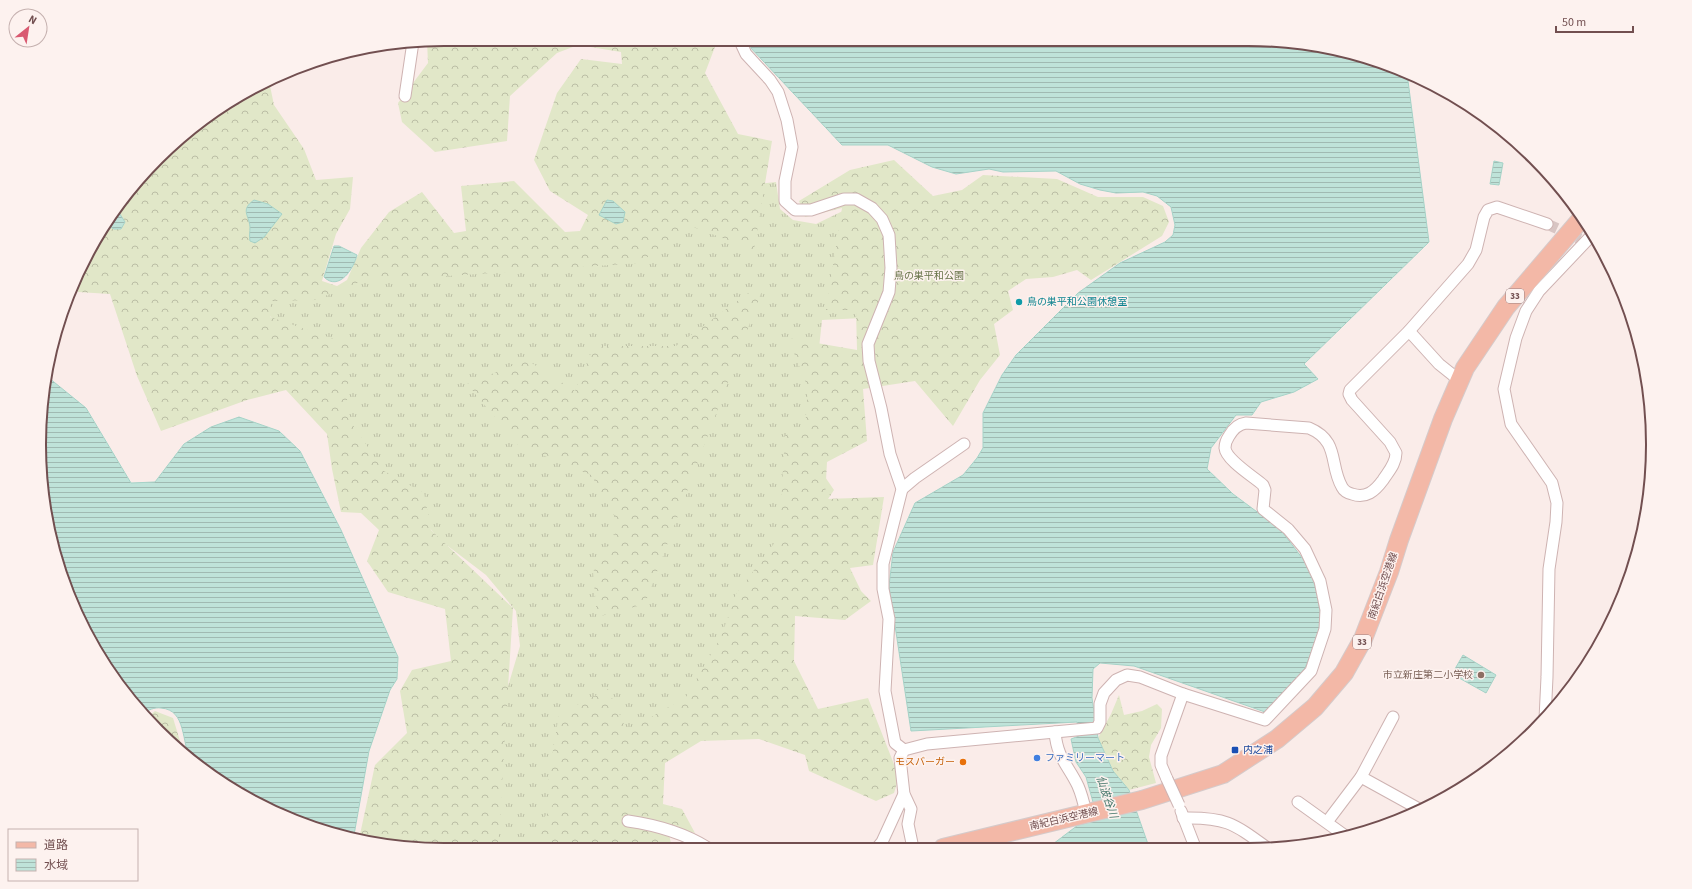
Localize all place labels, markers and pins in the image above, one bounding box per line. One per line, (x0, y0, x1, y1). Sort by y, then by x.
place label: 鳥の巣平和公園休憩室 (1027, 295, 1127, 309)
marker: 鳥の巣平和公園休憩室 (1014, 297, 1024, 307)
place label: 市立新庄第二小学校 (1383, 668, 1473, 682)
marker: 市立新庄第二小学校 (1476, 670, 1486, 680)
place label: 内之浦 (1243, 743, 1273, 757)
marker: 内之浦 (1230, 745, 1240, 755)
place label: ファミリーマート (1045, 751, 1125, 765)
marker: ファミリーマート (1032, 753, 1042, 763)
place label: モスバーガー (895, 755, 955, 769)
marker: モスバーガー (958, 757, 968, 767)

